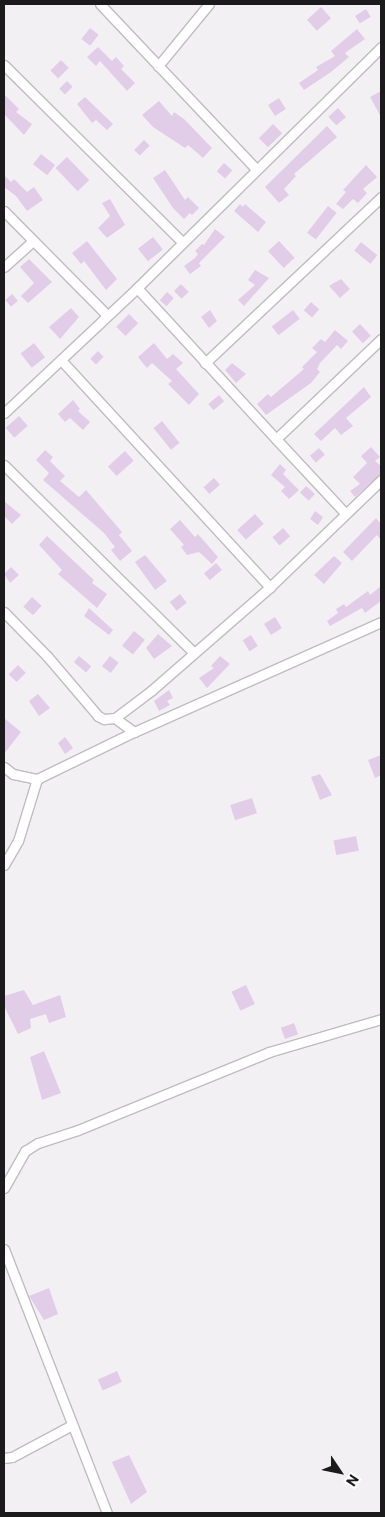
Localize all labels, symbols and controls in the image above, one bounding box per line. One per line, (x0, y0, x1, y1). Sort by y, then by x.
north arrow (315, 1447, 365, 1497)
text: N (343, 1472, 363, 1490)

